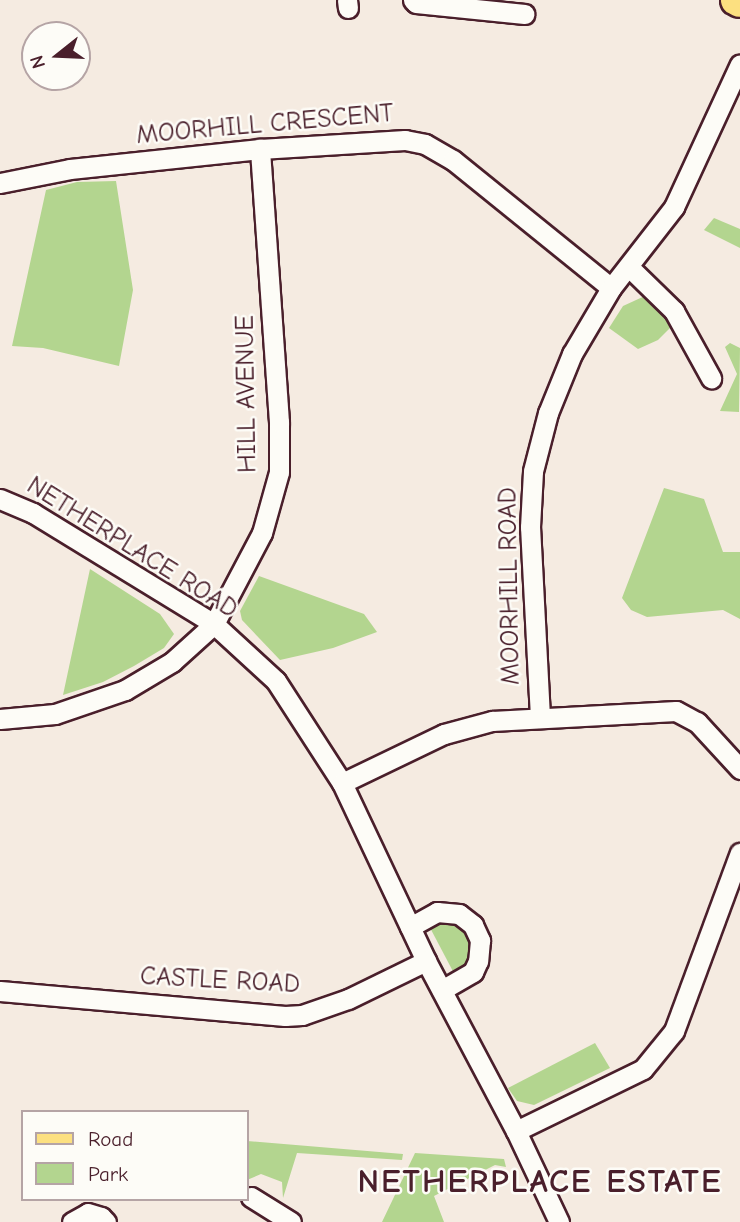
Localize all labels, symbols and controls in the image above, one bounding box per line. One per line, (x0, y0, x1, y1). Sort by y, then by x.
north arrow (21, 21, 91, 91)
text: N (26, 53, 50, 71)
street label: MOORHILL CRESCENT (135, 98, 395, 152)
street label: HILL AVENUE (230, 315, 264, 473)
street label: NETHERPLACE ROAD (21, 470, 243, 626)
street label: MOORHILL ROAD (493, 487, 527, 685)
street label: CASTLE ROAD (139, 961, 301, 1001)
legend (21, 1110, 248, 1201)
text: Road (88, 1127, 133, 1151)
text: Park (88, 1162, 128, 1186)
district label: NETHERPLACE ESTATE (360, 1162, 720, 1202)

